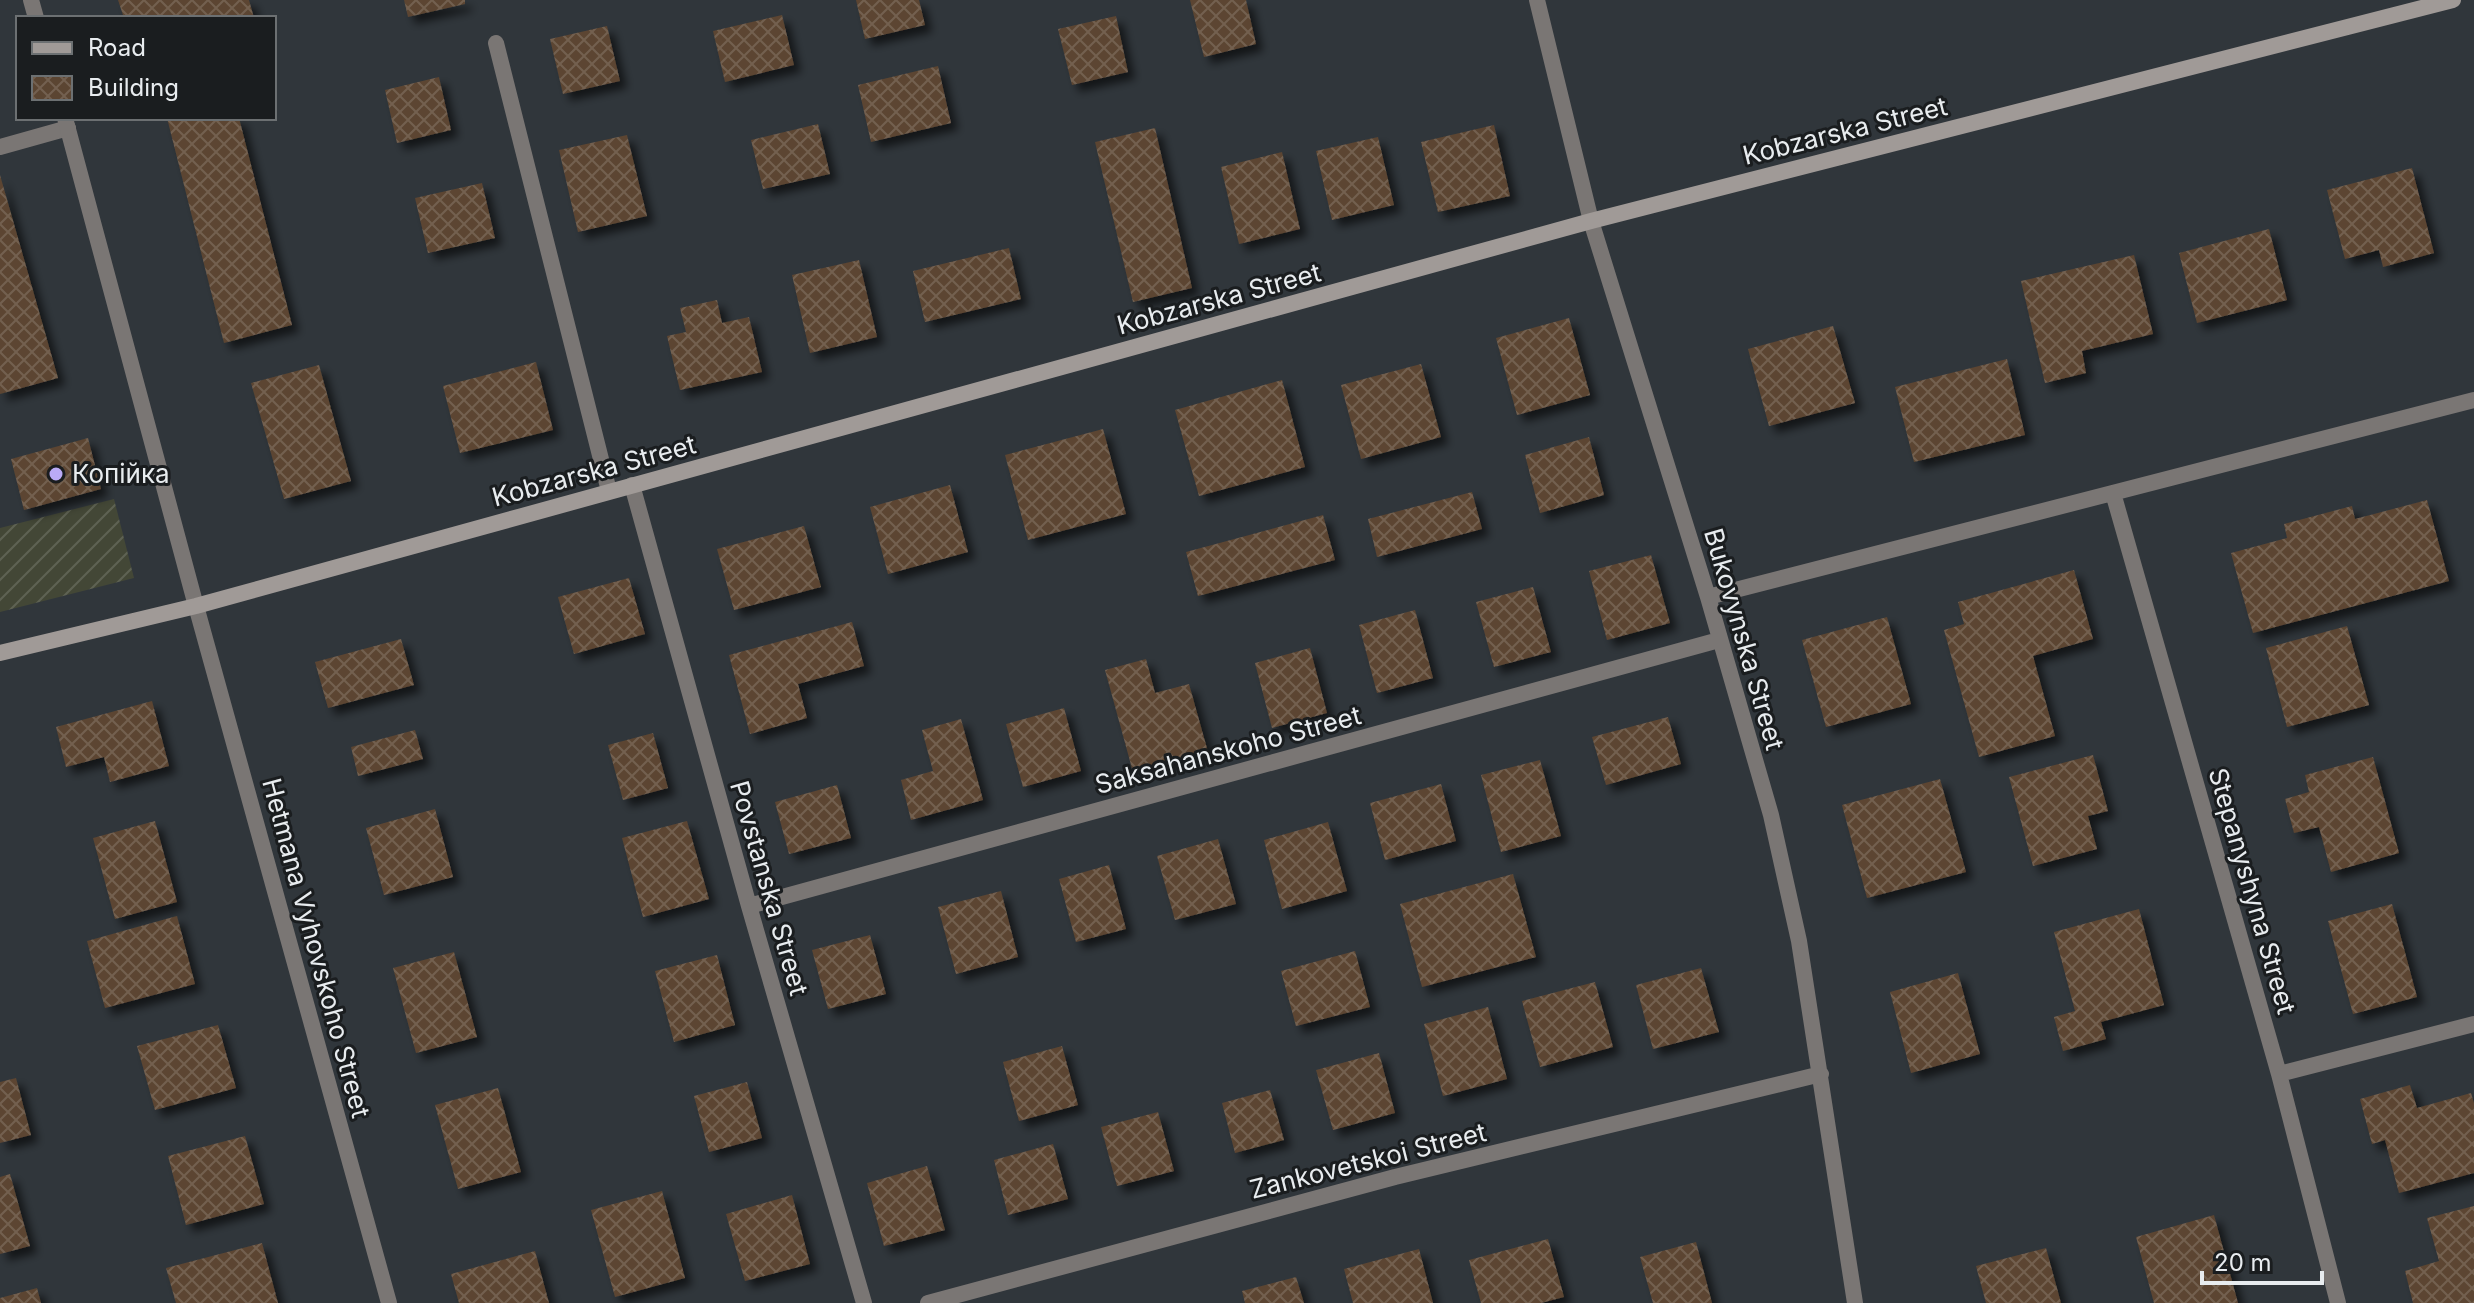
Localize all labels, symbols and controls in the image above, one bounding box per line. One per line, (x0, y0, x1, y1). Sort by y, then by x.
legend (16, 16, 276, 120)
text: Road (88, 33, 146, 62)
text: Building (88, 73, 179, 102)
street label: Kobzarska Street (1739, 90, 1950, 171)
street label: Kobzarska Street (1114, 256, 1324, 341)
street label: Kobzarska Street (489, 428, 699, 513)
place label: Копійка (72, 458, 170, 489)
marker: Копійка (47, 465, 65, 483)
street label: Bukovynska Street (1698, 525, 1791, 753)
street label: Saksahanskoho Street (1092, 699, 1364, 800)
street label: Stepanyshyna Street (2203, 764, 2302, 1017)
street label: Hetmana Vyhovskoho Street (256, 775, 377, 1121)
street label: Povstanska Street (724, 777, 815, 999)
street label: Zankovetskoi Street (1246, 1116, 1489, 1205)
scale bar (2202, 1235, 2322, 1285)
text: 20 m (2214, 1248, 2272, 1277)

